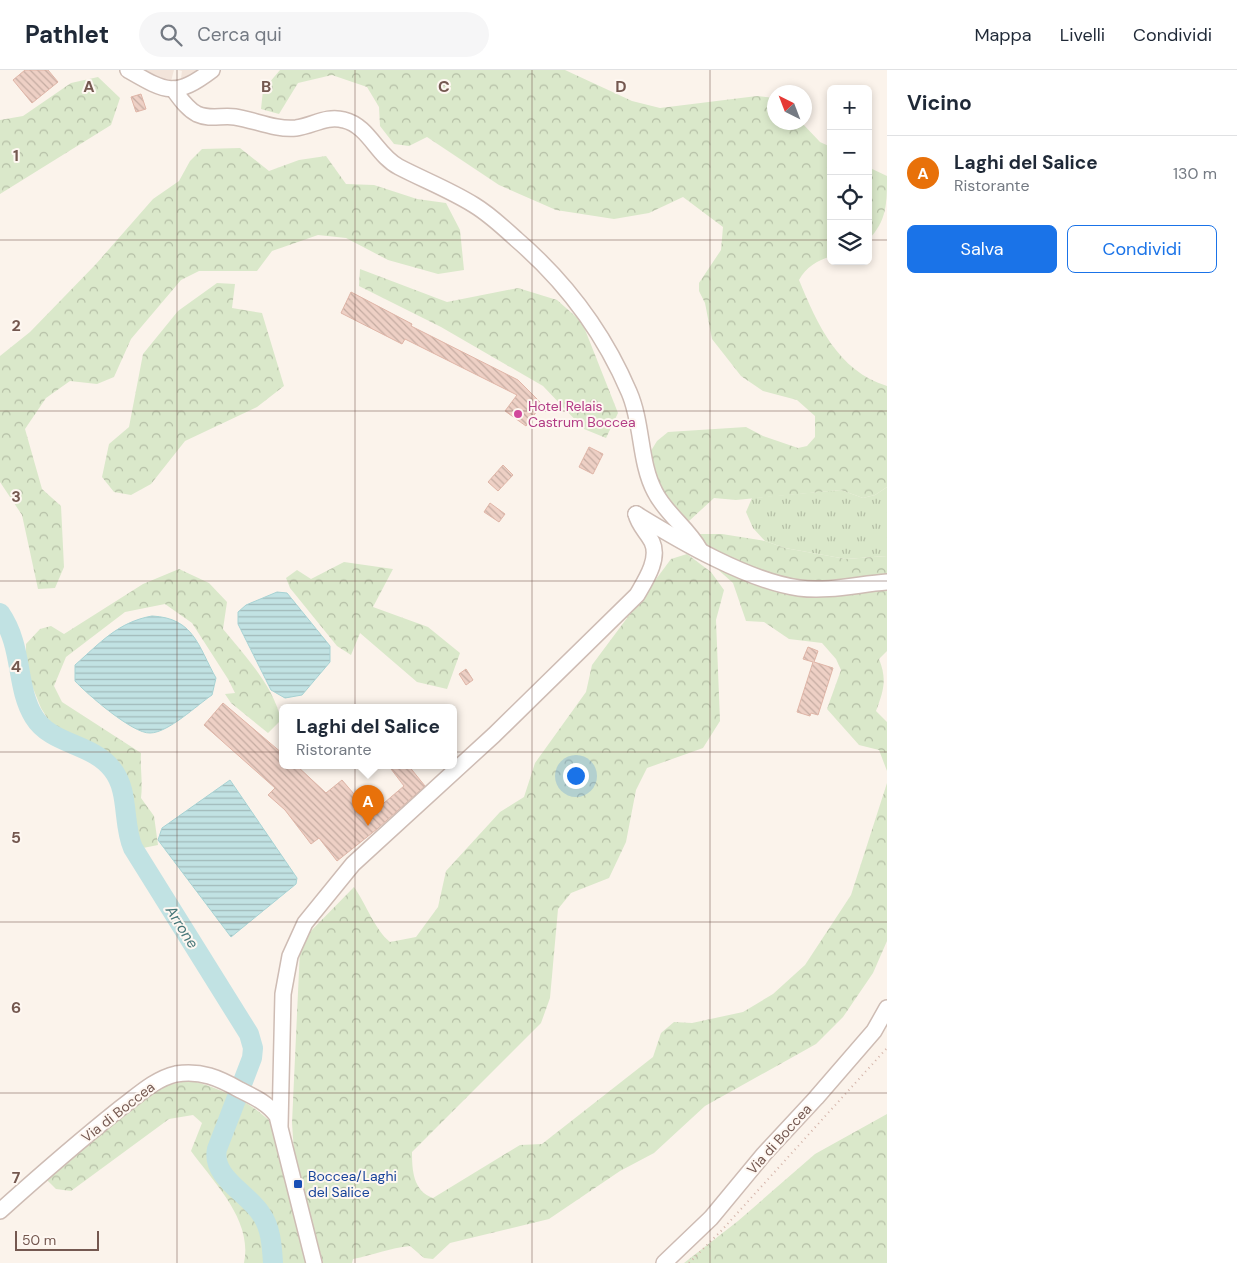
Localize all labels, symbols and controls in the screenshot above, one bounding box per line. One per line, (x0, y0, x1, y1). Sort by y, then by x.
search box (139, 12, 489, 57)
text: Pathlet (25, 19, 109, 50)
icon: search (157, 21, 185, 49)
text: Cerca qui (197, 22, 282, 47)
text: Mappa (974, 23, 1032, 47)
text: Livelli (1060, 23, 1105, 47)
text: Condividi (1133, 23, 1212, 47)
text: A (83, 76, 95, 97)
text: B (261, 76, 271, 97)
text: C (438, 76, 450, 97)
text: D (615, 76, 627, 97)
north arrow (767, 85, 812, 130)
map controls (827, 85, 872, 265)
button: + (827, 85, 872, 130)
text: Vicino (907, 89, 972, 117)
button: − (827, 130, 872, 175)
text: 1 (13, 145, 19, 166)
text: Laghi del Salice (954, 150, 1098, 175)
text: A (917, 163, 929, 184)
text: 130 m (1173, 163, 1217, 184)
button: locate (827, 175, 872, 220)
text: Ristorante (954, 175, 1030, 196)
button: layers (827, 220, 872, 265)
button: Salva (907, 225, 1057, 273)
button: Condividi (1067, 225, 1217, 273)
text: 2 (11, 315, 21, 336)
place label: Hotel Relais Castrum Boccea (528, 397, 636, 431)
marker: Hotel Relais Castrum Boccea (512, 408, 524, 420)
text: 3 (11, 486, 21, 507)
text: 4 (11, 656, 21, 677)
popup (279, 704, 457, 769)
text: Laghi del Salice (296, 714, 440, 739)
text: Ristorante (296, 739, 372, 760)
your location (563, 763, 589, 789)
pin: A (352, 785, 384, 826)
text: 5 (11, 827, 21, 848)
water label: Arrone (161, 901, 203, 953)
text: 6 (11, 997, 21, 1018)
street label: Via di Boccea (78, 1078, 158, 1146)
street label: Via di Boccea (743, 1100, 815, 1178)
text: 7 (12, 1167, 21, 1188)
place label: Boccea/Laghi del Salice (308, 1167, 397, 1201)
marker: Boccea/Laghi del Salice (292, 1178, 304, 1190)
scale bar (15, 1228, 99, 1251)
text: 50 m (22, 1231, 56, 1249)

